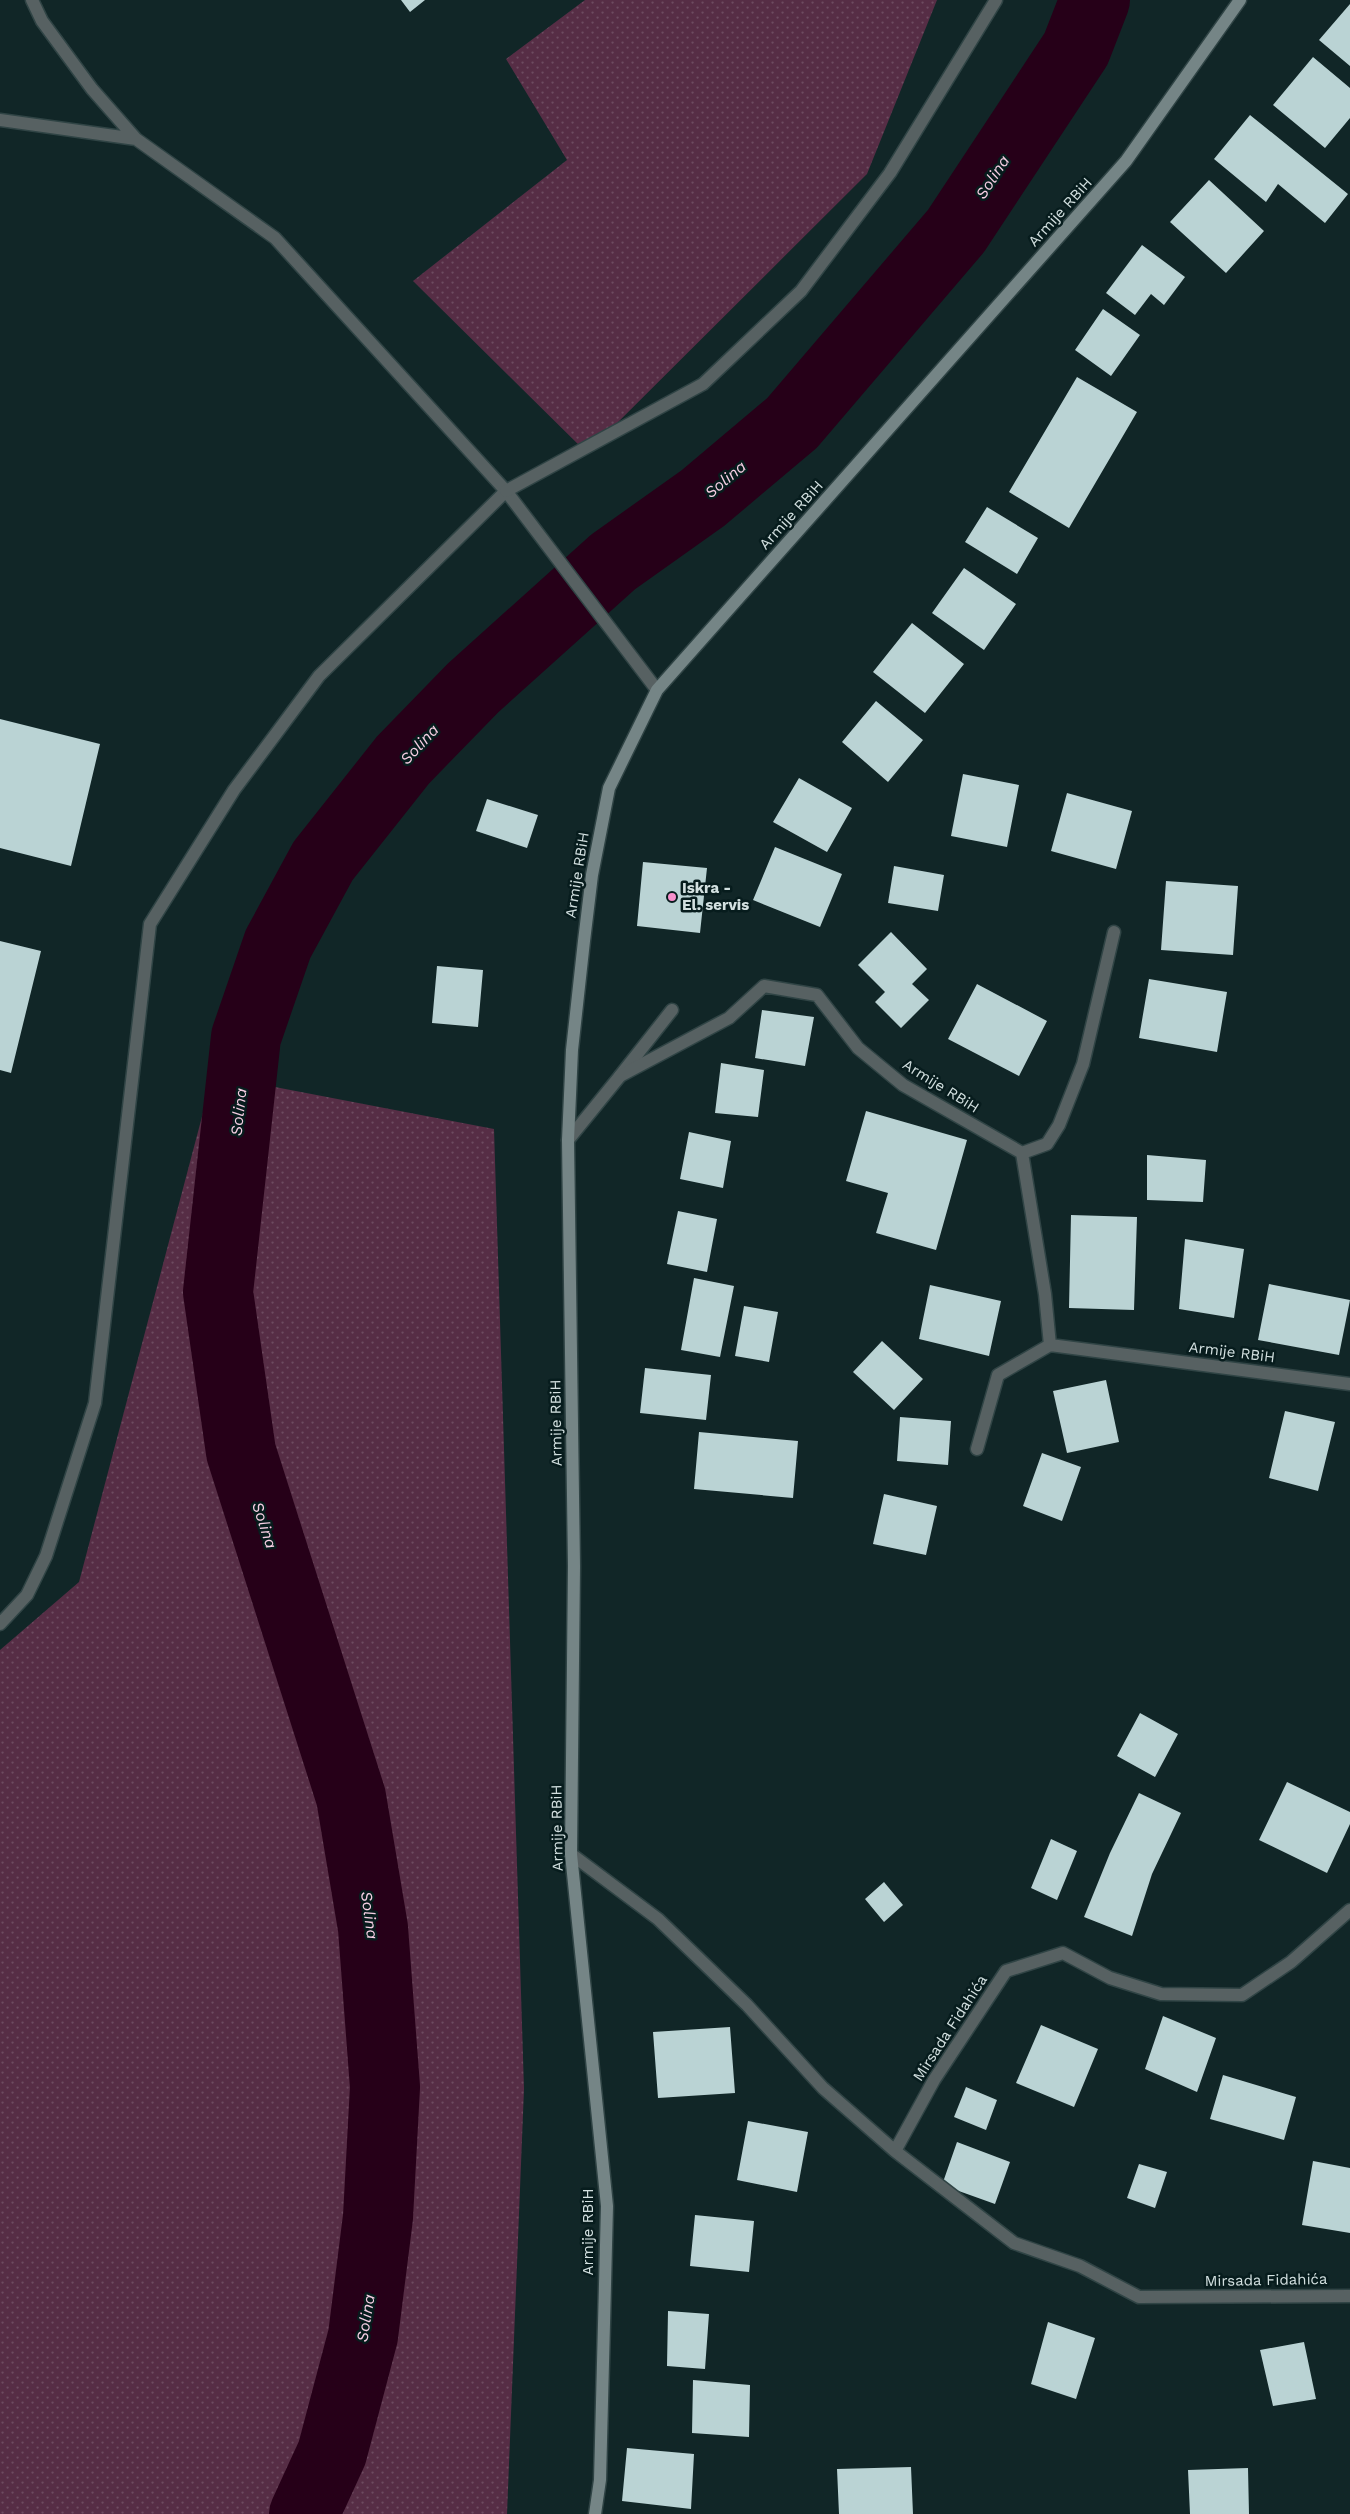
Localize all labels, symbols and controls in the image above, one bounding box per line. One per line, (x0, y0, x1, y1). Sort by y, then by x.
water label: Solina (971, 152, 1014, 203)
street label: Armije RBiH (1024, 174, 1096, 250)
water label: Solina (701, 457, 750, 502)
street label: Armije RBiH (755, 477, 827, 553)
water label: Solina (396, 720, 443, 768)
street label: Armije RBiH (561, 831, 593, 919)
place label: Iskra - El. servis (682, 879, 749, 914)
marker: Iskra - El. servis (666, 891, 678, 903)
street label: Armije RBiH (899, 1055, 983, 1117)
water label: Solina (227, 1087, 250, 1137)
street label: Armije RBiH (1188, 1338, 1276, 1366)
street label: Armije RBiH (546, 1379, 566, 1467)
water label: Solina (248, 1499, 281, 1551)
street label: Armije RBiH (547, 1784, 567, 1872)
water label: Solina (357, 1890, 382, 1940)
street label: Mirsada Fidahića (909, 1971, 991, 2084)
street label: Armije RBiH (579, 2189, 597, 2275)
street label: Mirsada Fidahića (1204, 2270, 1328, 2290)
water label: Solina (352, 2293, 379, 2343)

